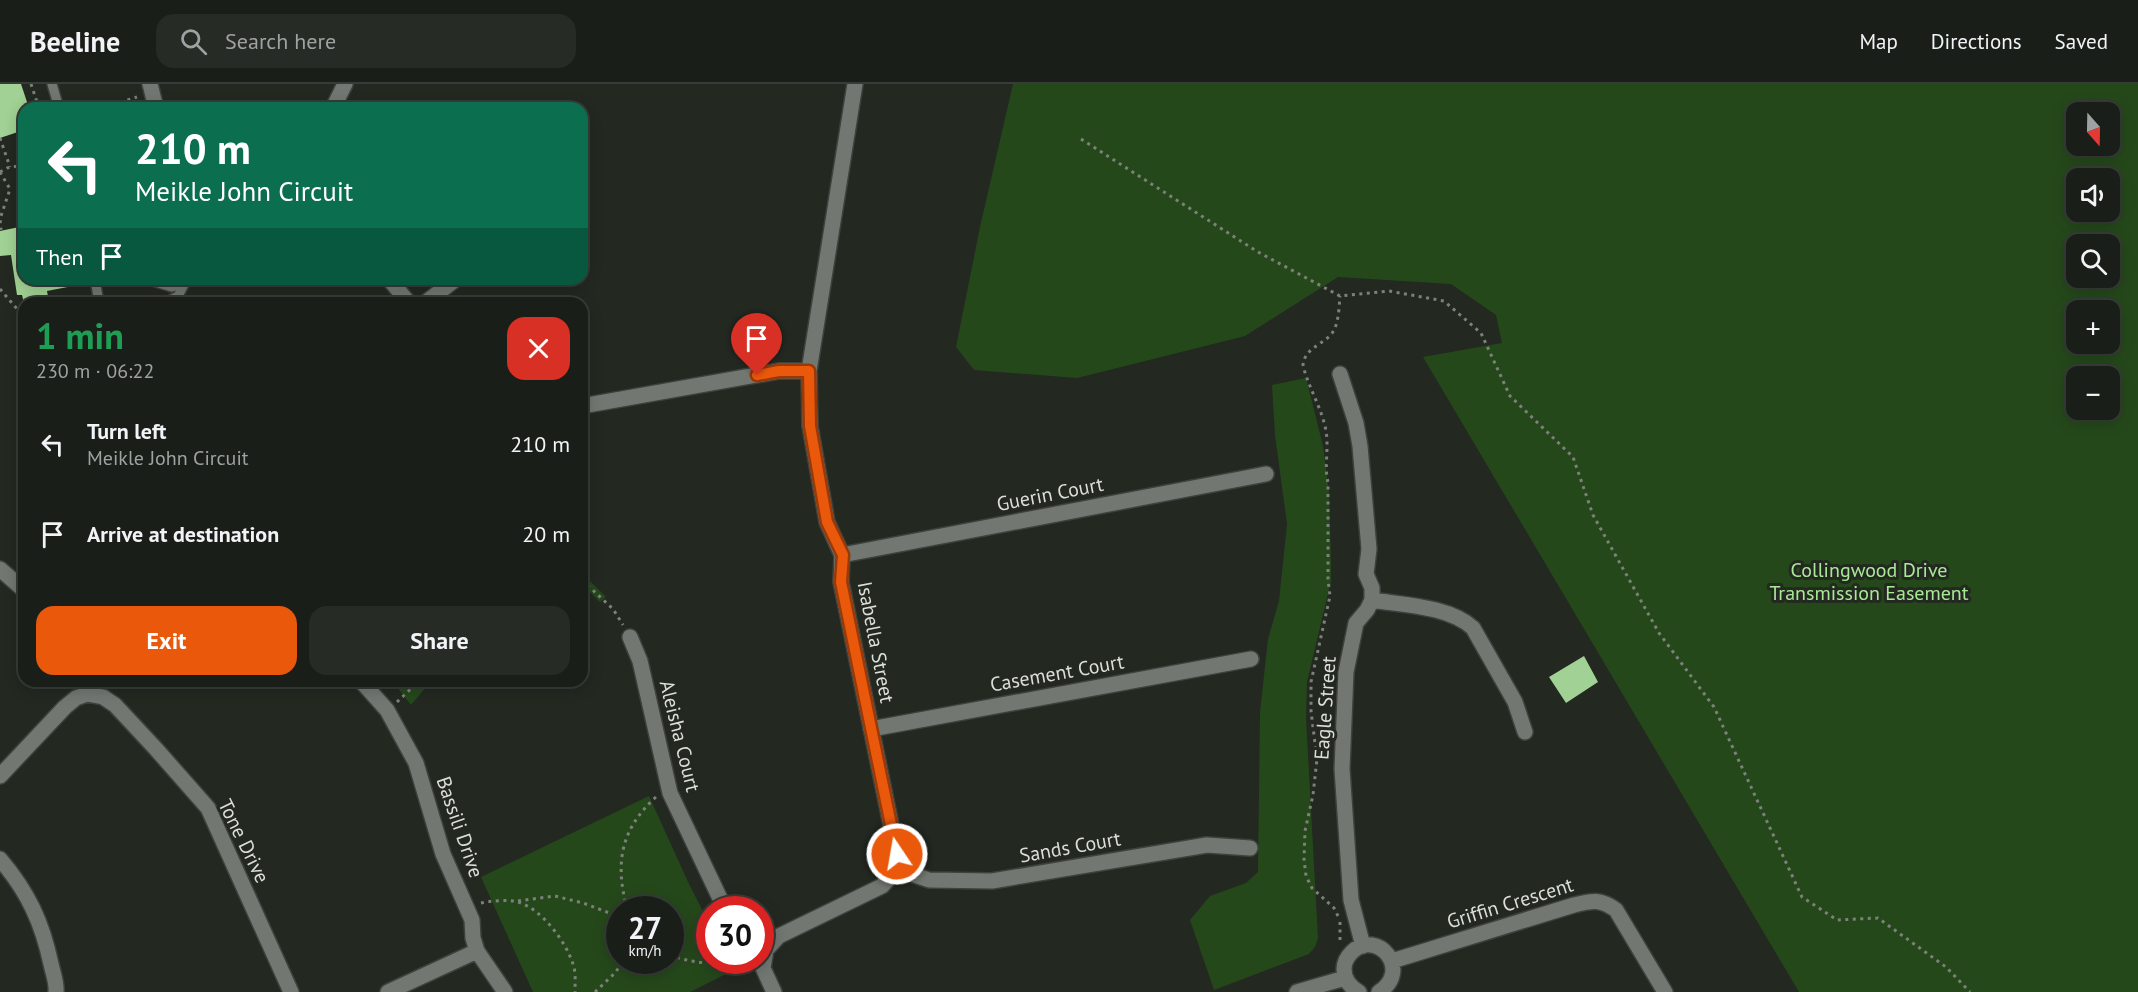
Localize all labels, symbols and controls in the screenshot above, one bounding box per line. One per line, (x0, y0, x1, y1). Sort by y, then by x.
search box (156, 14, 576, 68)
text: Beeline (30, 23, 120, 60)
icon: search (177, 25, 210, 58)
text: Search here (225, 27, 336, 55)
text: Map (1859, 28, 1898, 55)
text: Directions (1931, 28, 2022, 55)
text: Saved (2055, 28, 2108, 55)
north arrow (2066, 102, 2120, 156)
map controls (2066, 102, 2120, 420)
text: 210 m (135, 121, 251, 176)
icon: left (36, 126, 114, 204)
button: sound (2066, 168, 2120, 222)
text: Meikle John Circuit (135, 174, 353, 208)
button: search (2066, 234, 2120, 288)
icon: arrive (95, 240, 128, 273)
text: Then (36, 243, 83, 271)
button: + (2066, 300, 2120, 354)
text: 1 min (36, 312, 124, 359)
pin (731, 313, 782, 375)
button: close (507, 317, 570, 380)
icon: arrive (740, 322, 773, 355)
text: 230 m · 06:22 (36, 358, 154, 384)
button: − (2066, 366, 2120, 420)
text: Turn left (87, 417, 167, 445)
icon: left (36, 428, 69, 461)
text: 210 m (510, 430, 570, 458)
text: Meikle John Circuit (87, 445, 249, 471)
street label: Guerin Court (994, 471, 1106, 517)
icon: arrive (36, 518, 69, 551)
text: Arrive at destination (87, 520, 279, 548)
text: 20 m (522, 520, 570, 548)
park label: Collingwood Drive Transmission Easement (1769, 557, 1969, 606)
street label: Isabella Street (851, 579, 901, 705)
button: Exit (36, 606, 297, 675)
button: Share (309, 606, 570, 675)
street label: Casement Court (988, 648, 1126, 698)
street label: Eagle Street (1308, 655, 1342, 761)
street label: Aleisha Court (654, 678, 706, 795)
street label: Bassili Drive (431, 773, 489, 881)
street label: Tone Drive (212, 795, 276, 887)
position arrow (865, 822, 929, 886)
street label: Sands Court (1017, 825, 1123, 869)
street label: Griffin Crescent (1444, 871, 1577, 935)
speed limit sign: 30 (696, 896, 774, 974)
text: 27 (628, 908, 662, 947)
text: km/h (629, 941, 661, 960)

